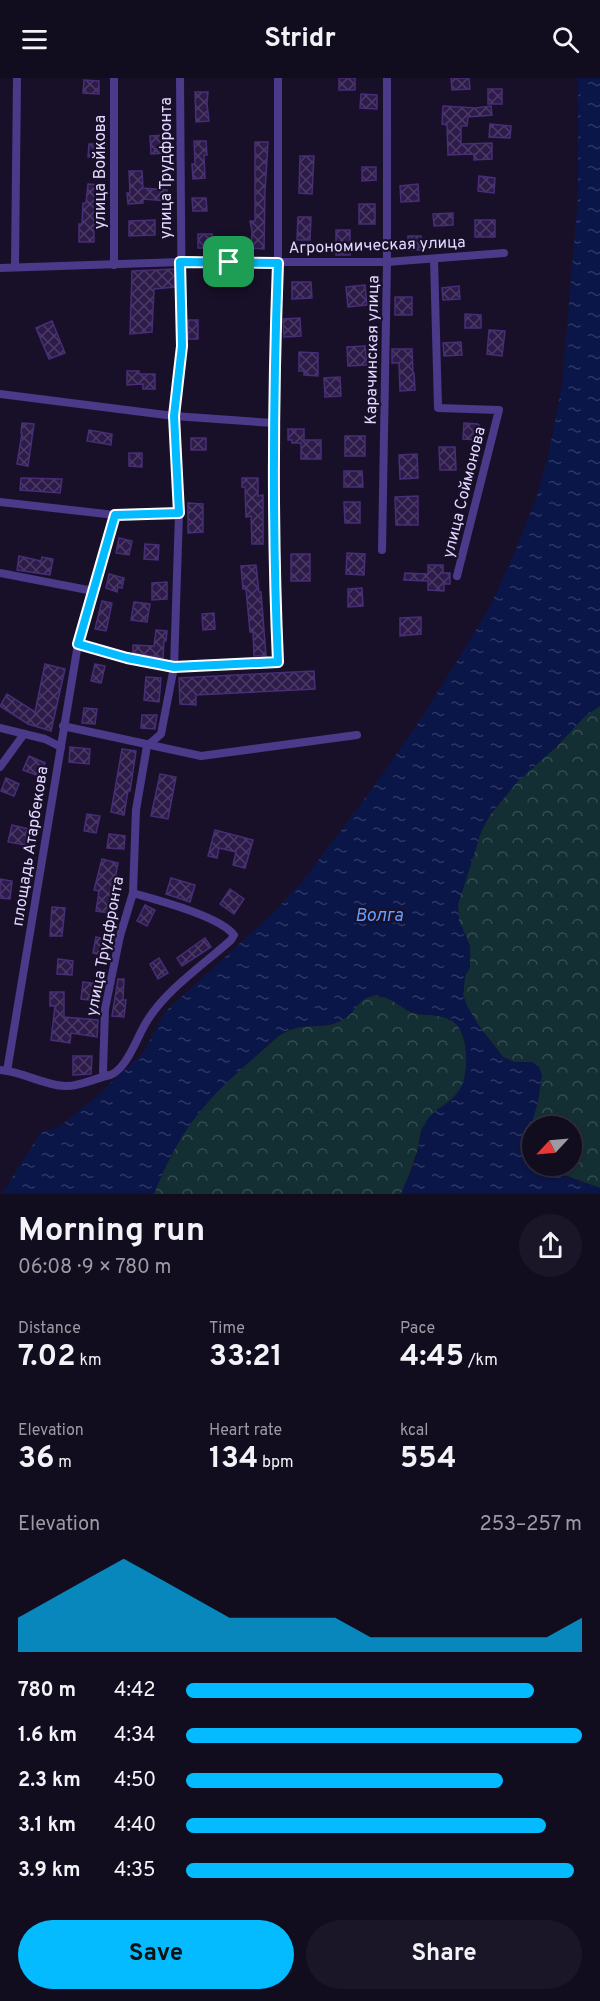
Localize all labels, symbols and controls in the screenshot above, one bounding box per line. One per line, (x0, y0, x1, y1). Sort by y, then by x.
text: Stridr (264, 22, 336, 56)
icon: menu (18, 23, 51, 56)
icon: search (549, 23, 582, 56)
street label: улица Трудфронта (157, 97, 177, 239)
street label: улица Войкова (91, 115, 111, 229)
street label: Агрономическая улица (288, 233, 466, 259)
pin (203, 236, 254, 287)
icon: arrive (212, 245, 245, 278)
street label: Карачинская улица (362, 275, 384, 425)
street label: улица Соймонова (439, 425, 491, 560)
street label: площадь Атарбекова (8, 765, 54, 928)
street label: улица Трудфронта (83, 875, 129, 1018)
water label: Волга (355, 905, 404, 928)
north arrow (522, 1116, 582, 1176)
map controls (522, 1116, 582, 1176)
text: Morning run (18, 1211, 205, 1253)
button: share (519, 1214, 582, 1277)
text: 06:08 · 9 × 780 m (18, 1255, 172, 1281)
text: Distance (18, 1319, 81, 1339)
text: Time (209, 1319, 245, 1339)
text: Pace (400, 1319, 435, 1339)
text: 7.02 (18, 1339, 76, 1376)
text: 33:21 (209, 1339, 283, 1376)
text: 4:45 (400, 1339, 464, 1376)
text: km (76, 1351, 102, 1371)
text: /km (464, 1351, 498, 1371)
text: Elevation (18, 1421, 84, 1441)
text: Heart rate (209, 1421, 282, 1441)
text: kcal (400, 1421, 428, 1441)
text: 36 (18, 1441, 54, 1478)
text: 134 (209, 1441, 258, 1478)
text: 554 (400, 1441, 457, 1478)
text: m (54, 1453, 72, 1473)
text: bpm (258, 1453, 293, 1473)
text: Elevation (18, 1512, 100, 1538)
text: 253–257 m (479, 1512, 582, 1538)
text: 780 m (18, 1678, 76, 1704)
text: 4:42 (114, 1678, 156, 1704)
text: 1.6 km (18, 1723, 77, 1749)
text: 4:34 (114, 1723, 155, 1749)
text: 2.3 km (18, 1768, 81, 1794)
text: 4:50 (114, 1768, 156, 1794)
text: 3.1 km (18, 1813, 76, 1839)
text: 4:40 (114, 1813, 156, 1839)
text: 3.9 km (18, 1858, 80, 1884)
text: 4:35 (114, 1858, 155, 1884)
button: Save (18, 1920, 294, 1989)
button: Share (306, 1920, 582, 1989)

